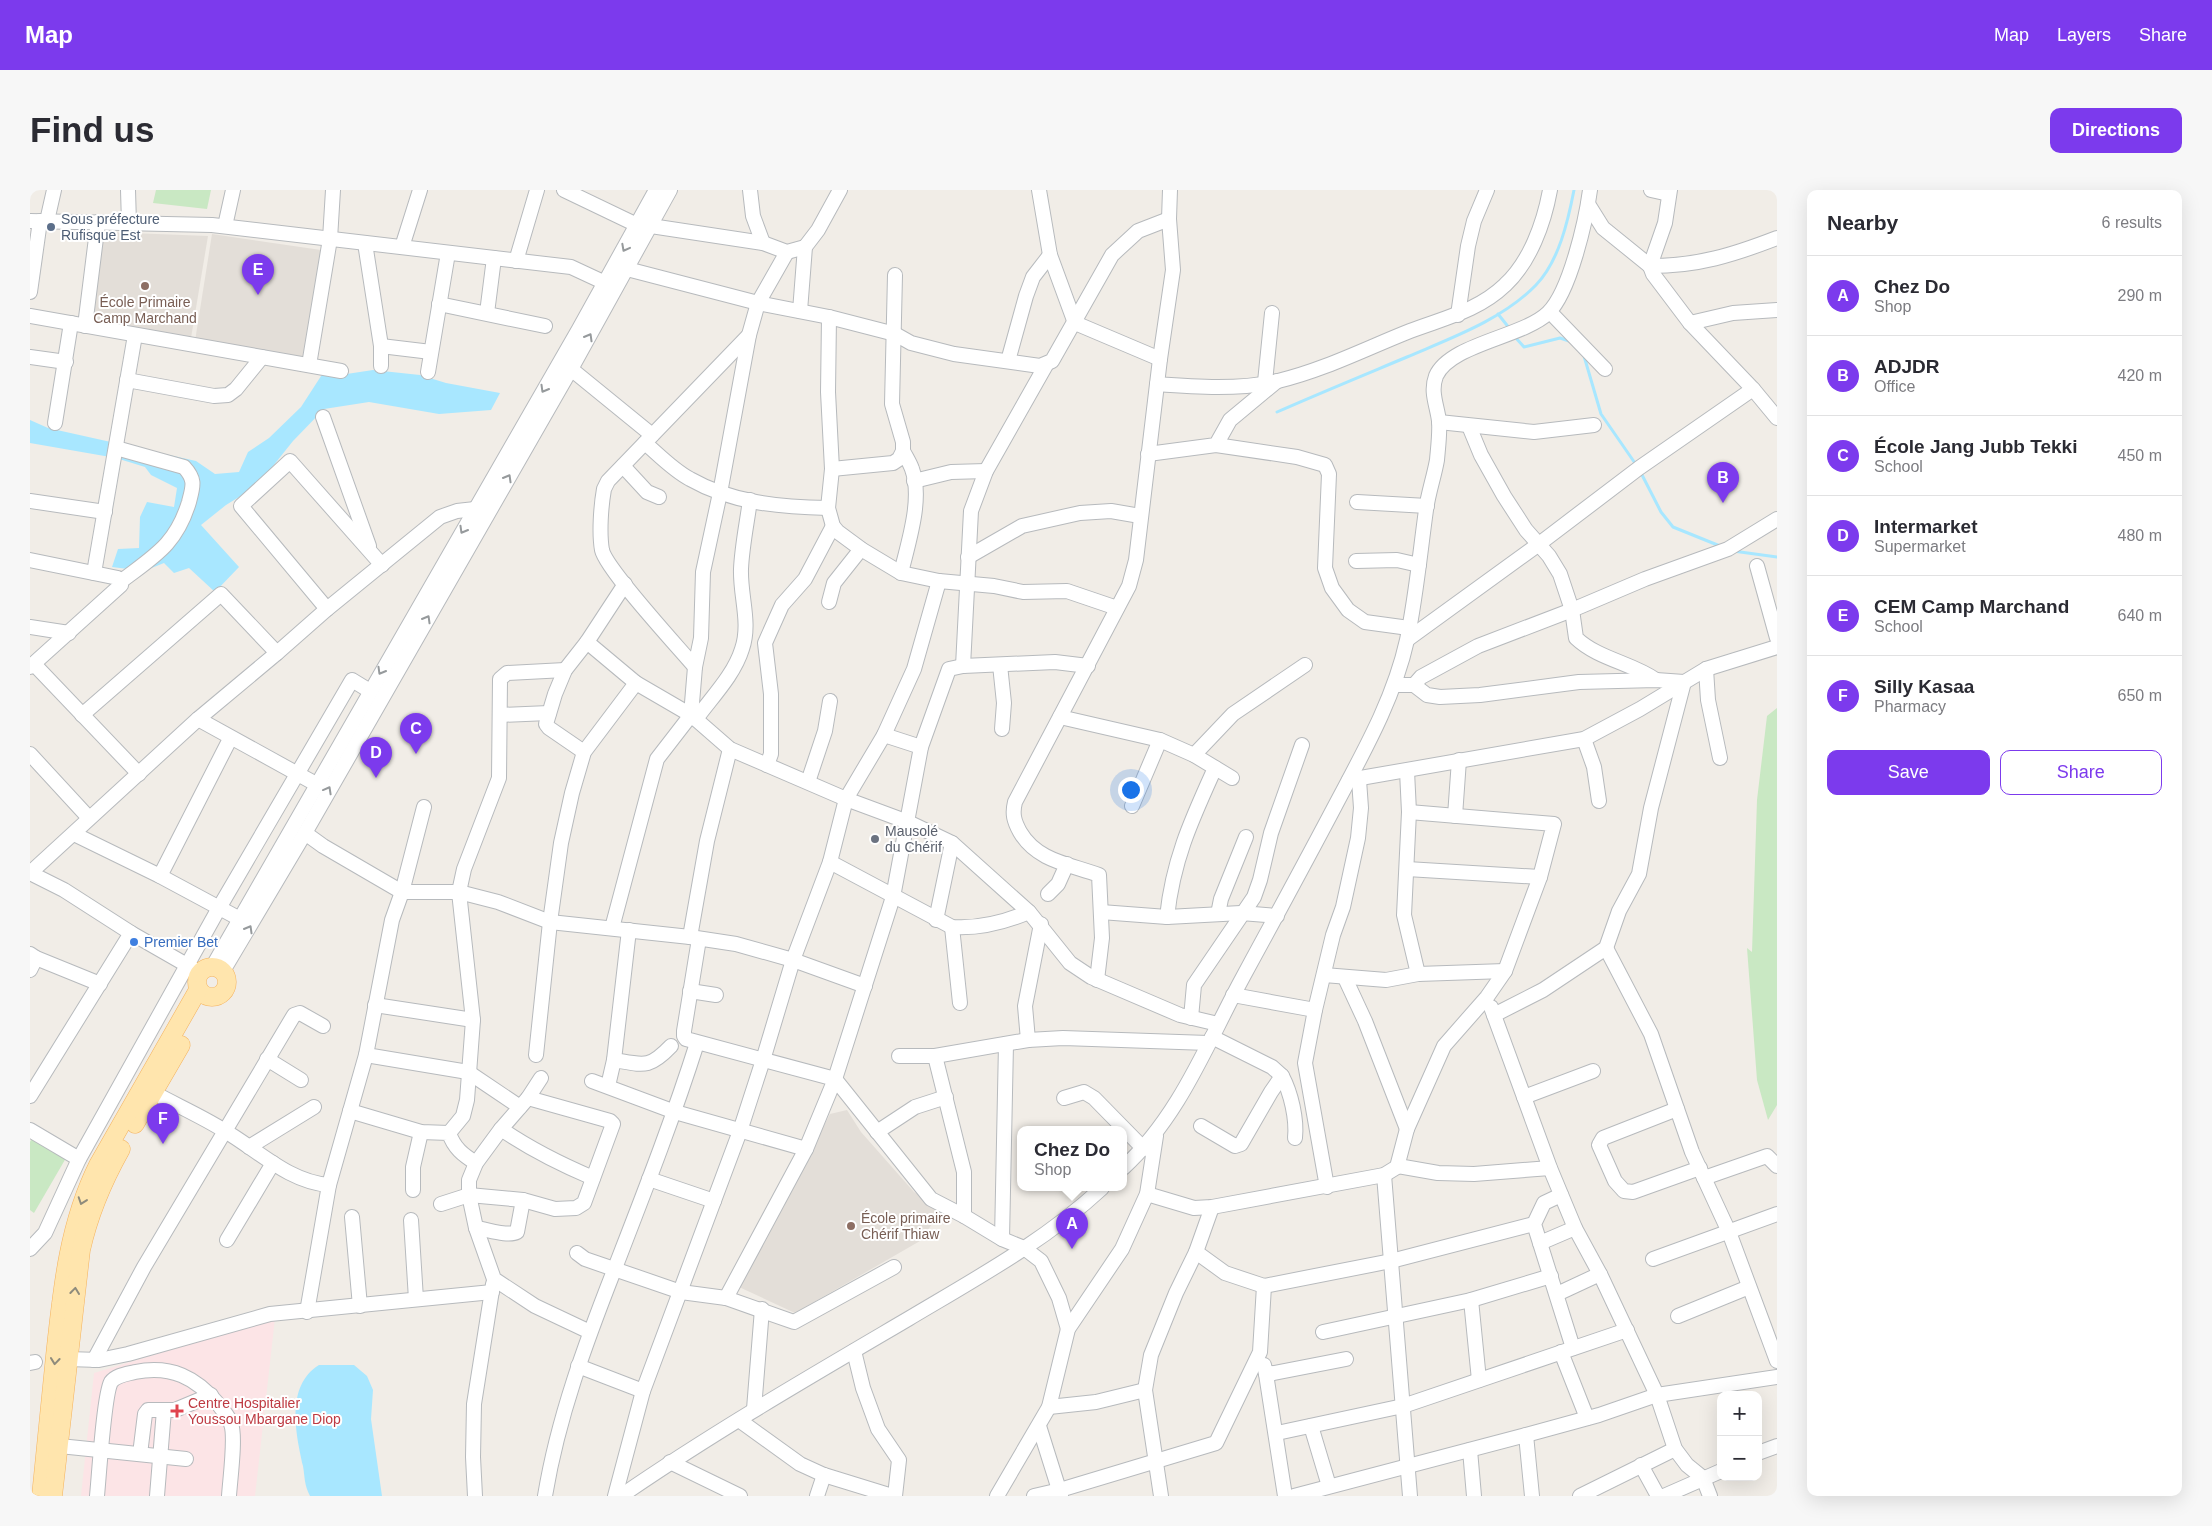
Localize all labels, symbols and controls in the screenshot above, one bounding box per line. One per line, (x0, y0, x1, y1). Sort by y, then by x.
text: Map (25, 21, 73, 48)
text: Map (1994, 25, 2029, 45)
text: Layers (2057, 25, 2111, 45)
text: Share (2139, 25, 2187, 45)
button: Directions (2050, 108, 2182, 153)
text: Find us (30, 110, 154, 149)
place label: Sous préfecture Rufisque Est (61, 211, 160, 243)
text: Nearby (1827, 211, 1898, 234)
text: 6 results (2102, 214, 2162, 231)
marker: Sous préfecture Rufisque Est (45, 221, 57, 233)
one-way arrow (621, 243, 631, 252)
pin: E (242, 254, 274, 295)
text: Chez Do (1874, 276, 1950, 297)
marker: École Primaire Camp Marchand (139, 280, 151, 292)
text: A (1837, 287, 1849, 304)
text: 290 m (2118, 287, 2162, 304)
place label: École Primaire Camp Marchand (93, 294, 197, 326)
text: Shop (1874, 298, 1911, 315)
one-way arrow (583, 334, 593, 343)
text: ADJDR (1874, 356, 1939, 377)
text: B (1837, 367, 1849, 384)
text: 420 m (2118, 367, 2162, 384)
text: Office (1874, 378, 1916, 395)
one-way arrow (541, 384, 551, 393)
text: École Jang Jubb Tekki (1874, 436, 2077, 457)
text: C (1837, 447, 1849, 464)
text: 450 m (2118, 447, 2162, 464)
text: School (1874, 458, 1923, 475)
pin: B (1707, 462, 1739, 503)
one-way arrow (502, 475, 512, 484)
text: Intermarket (1874, 516, 1978, 537)
one-way arrow (459, 525, 469, 534)
text: D (1837, 527, 1849, 544)
text: 480 m (2118, 527, 2162, 544)
text: Supermarket (1874, 538, 1966, 555)
text: CEM Camp Marchand (1874, 596, 2069, 617)
text: E (1838, 607, 1848, 624)
text: 640 m (2118, 607, 2162, 624)
one-way arrow (421, 615, 431, 624)
text: School (1874, 618, 1923, 635)
one-way arrow (378, 665, 388, 674)
text: Silly Kasaa (1874, 676, 1974, 697)
text: F (1838, 687, 1848, 704)
text: 650 m (2118, 687, 2162, 704)
text: Pharmacy (1874, 698, 1946, 715)
pin: C (400, 713, 432, 754)
pin: D (360, 737, 392, 778)
button: Save (1827, 750, 1990, 795)
button: Share (2000, 750, 2162, 795)
your location (1118, 777, 1144, 803)
one-way arrow (322, 786, 332, 795)
place label: Mausolé du Chérif (885, 823, 942, 855)
marker: Mausolé du Chérif (869, 833, 881, 845)
one-way arrow (242, 926, 252, 935)
place label: Premier Bet (144, 934, 218, 950)
marker: Premier Bet (128, 936, 140, 948)
pin: F (147, 1103, 179, 1144)
popup (1017, 1126, 1127, 1191)
text: Chez Do (1034, 1139, 1110, 1160)
text: Shop (1034, 1161, 1071, 1178)
one-way arrow (78, 1196, 88, 1205)
pin: A (1056, 1208, 1088, 1249)
place label: École primaire Chérif Thiaw (861, 1210, 951, 1242)
marker: École primaire Chérif Thiaw (845, 1220, 857, 1232)
one-way arrow (69, 1287, 80, 1295)
one-way arrow (50, 1357, 61, 1365)
map controls (1717, 1391, 1762, 1481)
button: + (1717, 1391, 1762, 1436)
place label: Centre Hospitalier Youssou Mbargane Diop (188, 1395, 341, 1427)
marker: Centre Hospitalier Youssou Mbargane Diop (170, 1404, 184, 1418)
button: − (1717, 1436, 1762, 1481)

